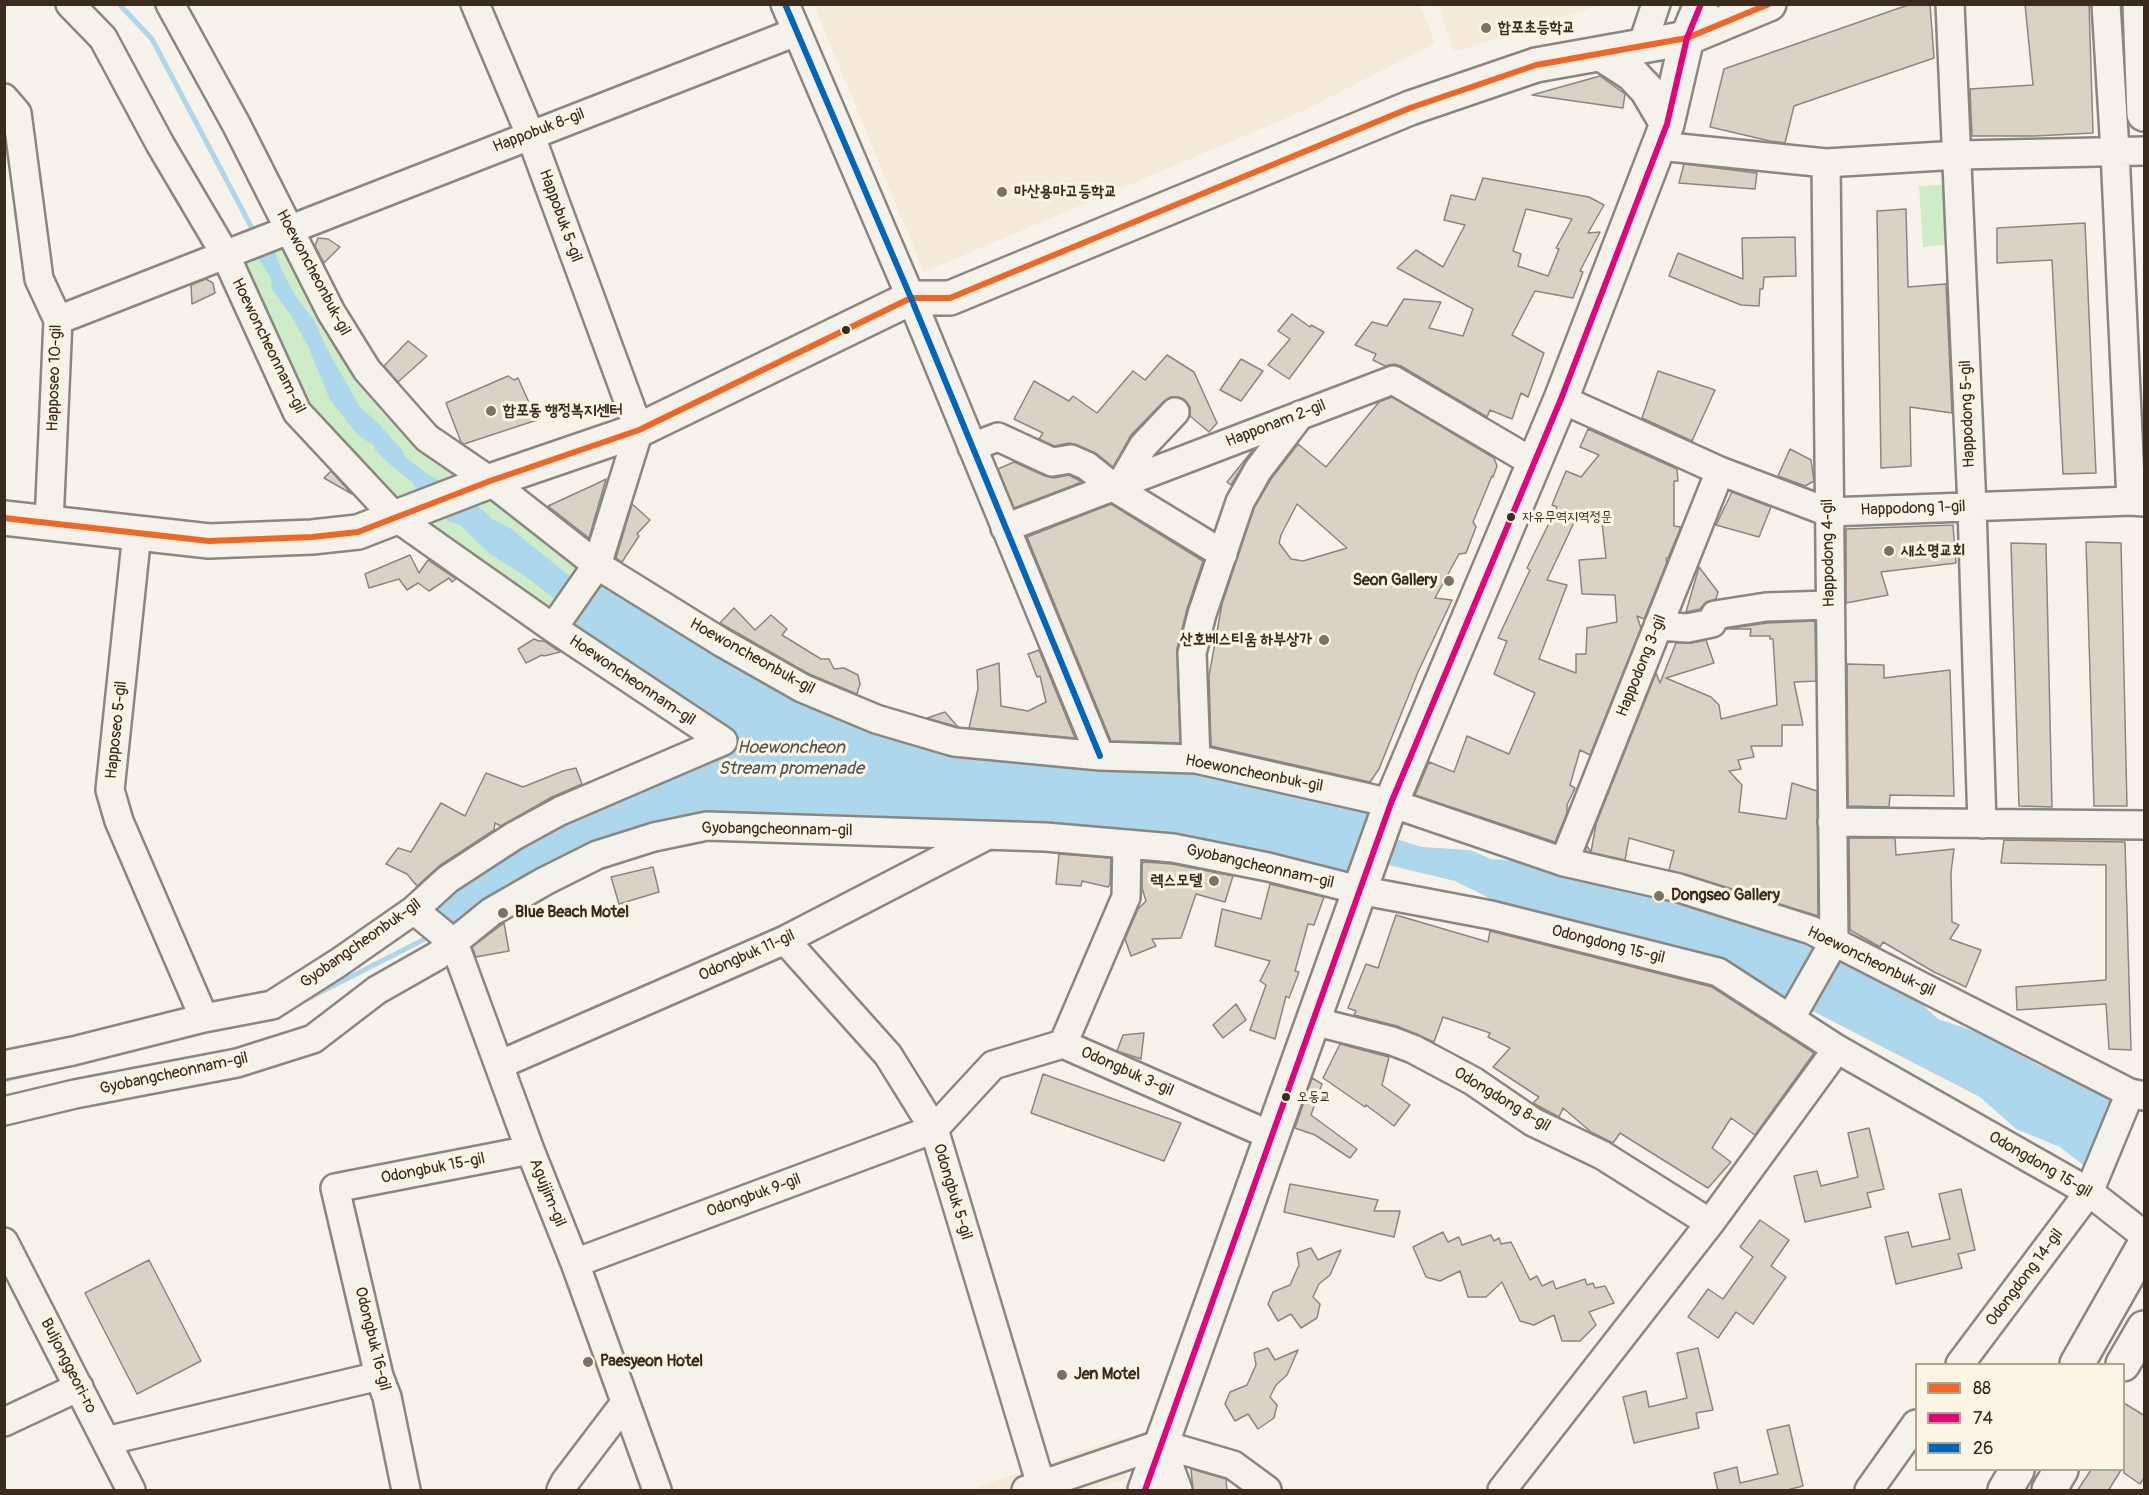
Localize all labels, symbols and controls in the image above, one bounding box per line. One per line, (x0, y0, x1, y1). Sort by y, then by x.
place label: 합포초등학교 (1498, 18, 1575, 38)
marker: 합포초등학교 (1479, 21, 1493, 35)
street label: Happobuk 8-gil (490, 105, 588, 157)
street label: Happobuk 5-gil (534, 167, 586, 265)
place label: 마산용마고등학교 (1014, 182, 1117, 202)
marker: 마산용마고등학교 (995, 185, 1009, 199)
street label: Hoewoncheonbuk-gil (272, 207, 354, 339)
street label: Hoewoncheonnam-gil (227, 275, 309, 417)
street label: Happoseo 10-gil (44, 324, 66, 432)
unlabelled marker (840, 324, 852, 336)
street label: Happodong 5-gil (1957, 360, 1979, 468)
street label: Happonam 2-gil (1223, 396, 1329, 452)
place label: 합포동 행정복지센터 (503, 401, 622, 421)
marker: 합포동 행정복지센터 (484, 404, 498, 418)
street label: Happodong 1-gil (1860, 498, 1966, 520)
street label: Happodong 4-gil (1818, 499, 1840, 607)
place label: 자유무역지역정문 (1522, 509, 1612, 525)
marker: 자유무역지역정문 (1505, 511, 1517, 523)
place label: 새소명교회 (1901, 541, 1965, 561)
marker: 새소명교회 (1882, 544, 1896, 558)
place label: Seon Gallery (1353, 571, 1437, 591)
marker: Seon Gallery (1442, 574, 1456, 588)
street label: Happodong 3-gil (1613, 612, 1671, 720)
street label: Hoewoncheonbuk-gil (686, 615, 818, 699)
place label: 산호베스티움 하부상가 (1180, 630, 1312, 650)
street label: Hoewoncheonnam-gil (565, 632, 699, 730)
marker: 산호베스티움 하부상가 (1317, 633, 1331, 647)
street label: Happoseo 5-gil (102, 680, 132, 780)
water label: Hoewoncheon Stream promenade (718, 737, 864, 780)
street label: Hoewoncheonbuk-gil (1183, 751, 1325, 797)
street label: Gyobangcheonnam-gil (701, 819, 853, 841)
street label: Gyobangcheonnam-gil (1184, 841, 1336, 893)
place label: 렉스모텔 (1150, 871, 1202, 891)
marker: 렉스모텔 (1207, 874, 1221, 888)
place label: Dongseo Gallery (1671, 886, 1780, 906)
marker: Dongseo Gallery (1652, 889, 1666, 903)
street label: Gyobangcheonbuk-gil (297, 895, 425, 993)
place label: Blue Beach Motel (515, 903, 629, 923)
marker: Blue Beach Motel (496, 906, 510, 920)
street label: Odongdong 15-gil (1549, 922, 1667, 968)
street label: Hoewoncheonbuk-gil (1804, 923, 1938, 1001)
street label: Odongbuk 11-gil (696, 926, 798, 986)
street label: Odongbuk 3-gil (1078, 1043, 1176, 1101)
street label: Gyobangcheonnam-gil (98, 1049, 250, 1099)
street label: Odongdong 8-gil (1450, 1064, 1554, 1136)
place label: 오동교 (1297, 1089, 1331, 1105)
marker: 오동교 (1280, 1091, 1292, 1103)
street label: Odongdong 15-gil (1985, 1128, 2095, 1202)
street label: Odongbuk 5-gil (928, 1142, 976, 1242)
street label: Odongbuk 15-gil (379, 1149, 487, 1189)
street label: Agujjim-gil (525, 1156, 569, 1230)
street label: Odongbuk 9-gil (704, 1170, 804, 1222)
street label: Odongdong 14-gil (1982, 1226, 2068, 1330)
street label: Odongbuk 16-gil (350, 1285, 394, 1393)
street label: Buljonggeori-ro (36, 1315, 100, 1417)
place label: Paesyeon Hotel (600, 1352, 703, 1372)
marker: Paesyeon Hotel (581, 1355, 595, 1369)
legend (1915, 1363, 2125, 1471)
place label: Jen Motel (1074, 1365, 1140, 1385)
marker: Jen Motel (1055, 1368, 1069, 1382)
text: 88 (1973, 1377, 1991, 1400)
text: 74 (1973, 1407, 1993, 1430)
text: 26 (1973, 1437, 1994, 1460)

